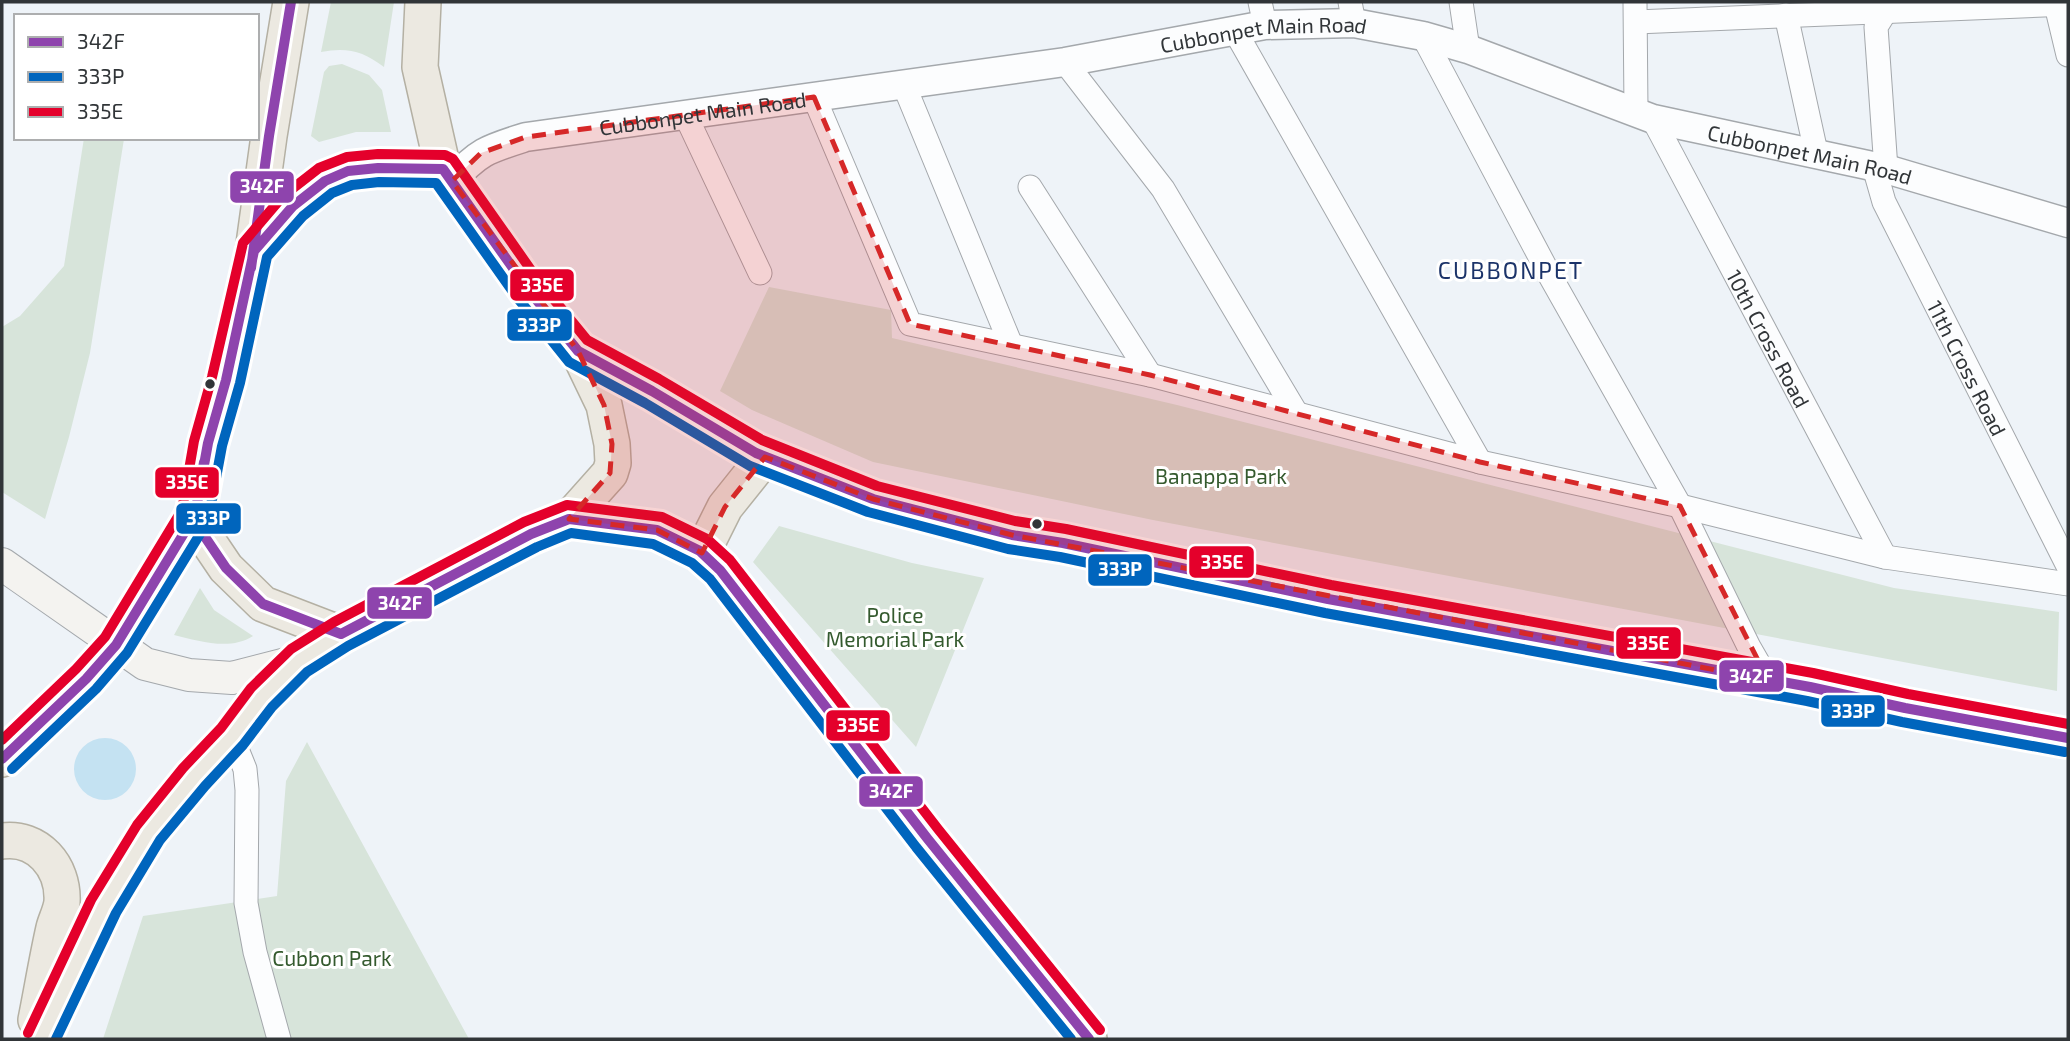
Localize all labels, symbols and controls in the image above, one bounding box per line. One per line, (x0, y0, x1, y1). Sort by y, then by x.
street label: Cubbonpet Main Road (1158, 10, 1369, 57)
legend (14, 14, 259, 140)
text: 342F (77, 28, 125, 53)
text: 333P (77, 63, 124, 88)
street label: Cubbonpet Main Road (597, 86, 808, 139)
text: 335E (77, 98, 123, 123)
street label: Cubbonpet Main Road (1706, 119, 1915, 189)
line badge: 342F (229, 170, 295, 204)
text: 342F (240, 174, 285, 197)
district label: CUBBONPET (1438, 256, 1584, 284)
street label: 10th Cross Road (1722, 265, 1816, 411)
line badge: 335E (509, 268, 575, 302)
text: 335E (520, 273, 564, 296)
street label: 11th Cross Road (1923, 296, 2012, 439)
line badge: 333P (506, 308, 573, 342)
text: 333P (517, 313, 561, 336)
unlabelled marker (203, 377, 217, 391)
park label: Banappa Park (1155, 463, 1287, 488)
line badge: 335E (154, 466, 220, 499)
text: 335E (165, 470, 209, 493)
line badge: 333P (175, 502, 242, 535)
text: 333P (186, 506, 230, 529)
unlabelled marker (1030, 517, 1044, 531)
line badge: 335E (1188, 545, 1255, 579)
text: 335E (1200, 550, 1244, 573)
line badge: 333P (1087, 553, 1153, 587)
text: 333P (1098, 557, 1142, 580)
line badge: 342F (366, 586, 433, 620)
text: 342F (378, 591, 423, 614)
park label: Police Memorial Park (826, 602, 965, 651)
line badge: 335E (1615, 626, 1682, 660)
text: 335E (1626, 631, 1670, 654)
line badge: 342F (1718, 659, 1785, 693)
text: 342F (1729, 664, 1774, 687)
line badge: 333P (1820, 694, 1886, 728)
text: 333P (1831, 699, 1875, 722)
line badge: 335E (825, 709, 891, 742)
text: 335E (836, 713, 880, 736)
line badge: 342F (858, 775, 924, 808)
text: 342F (869, 779, 914, 802)
park label: Cubbon Park (272, 945, 392, 970)

